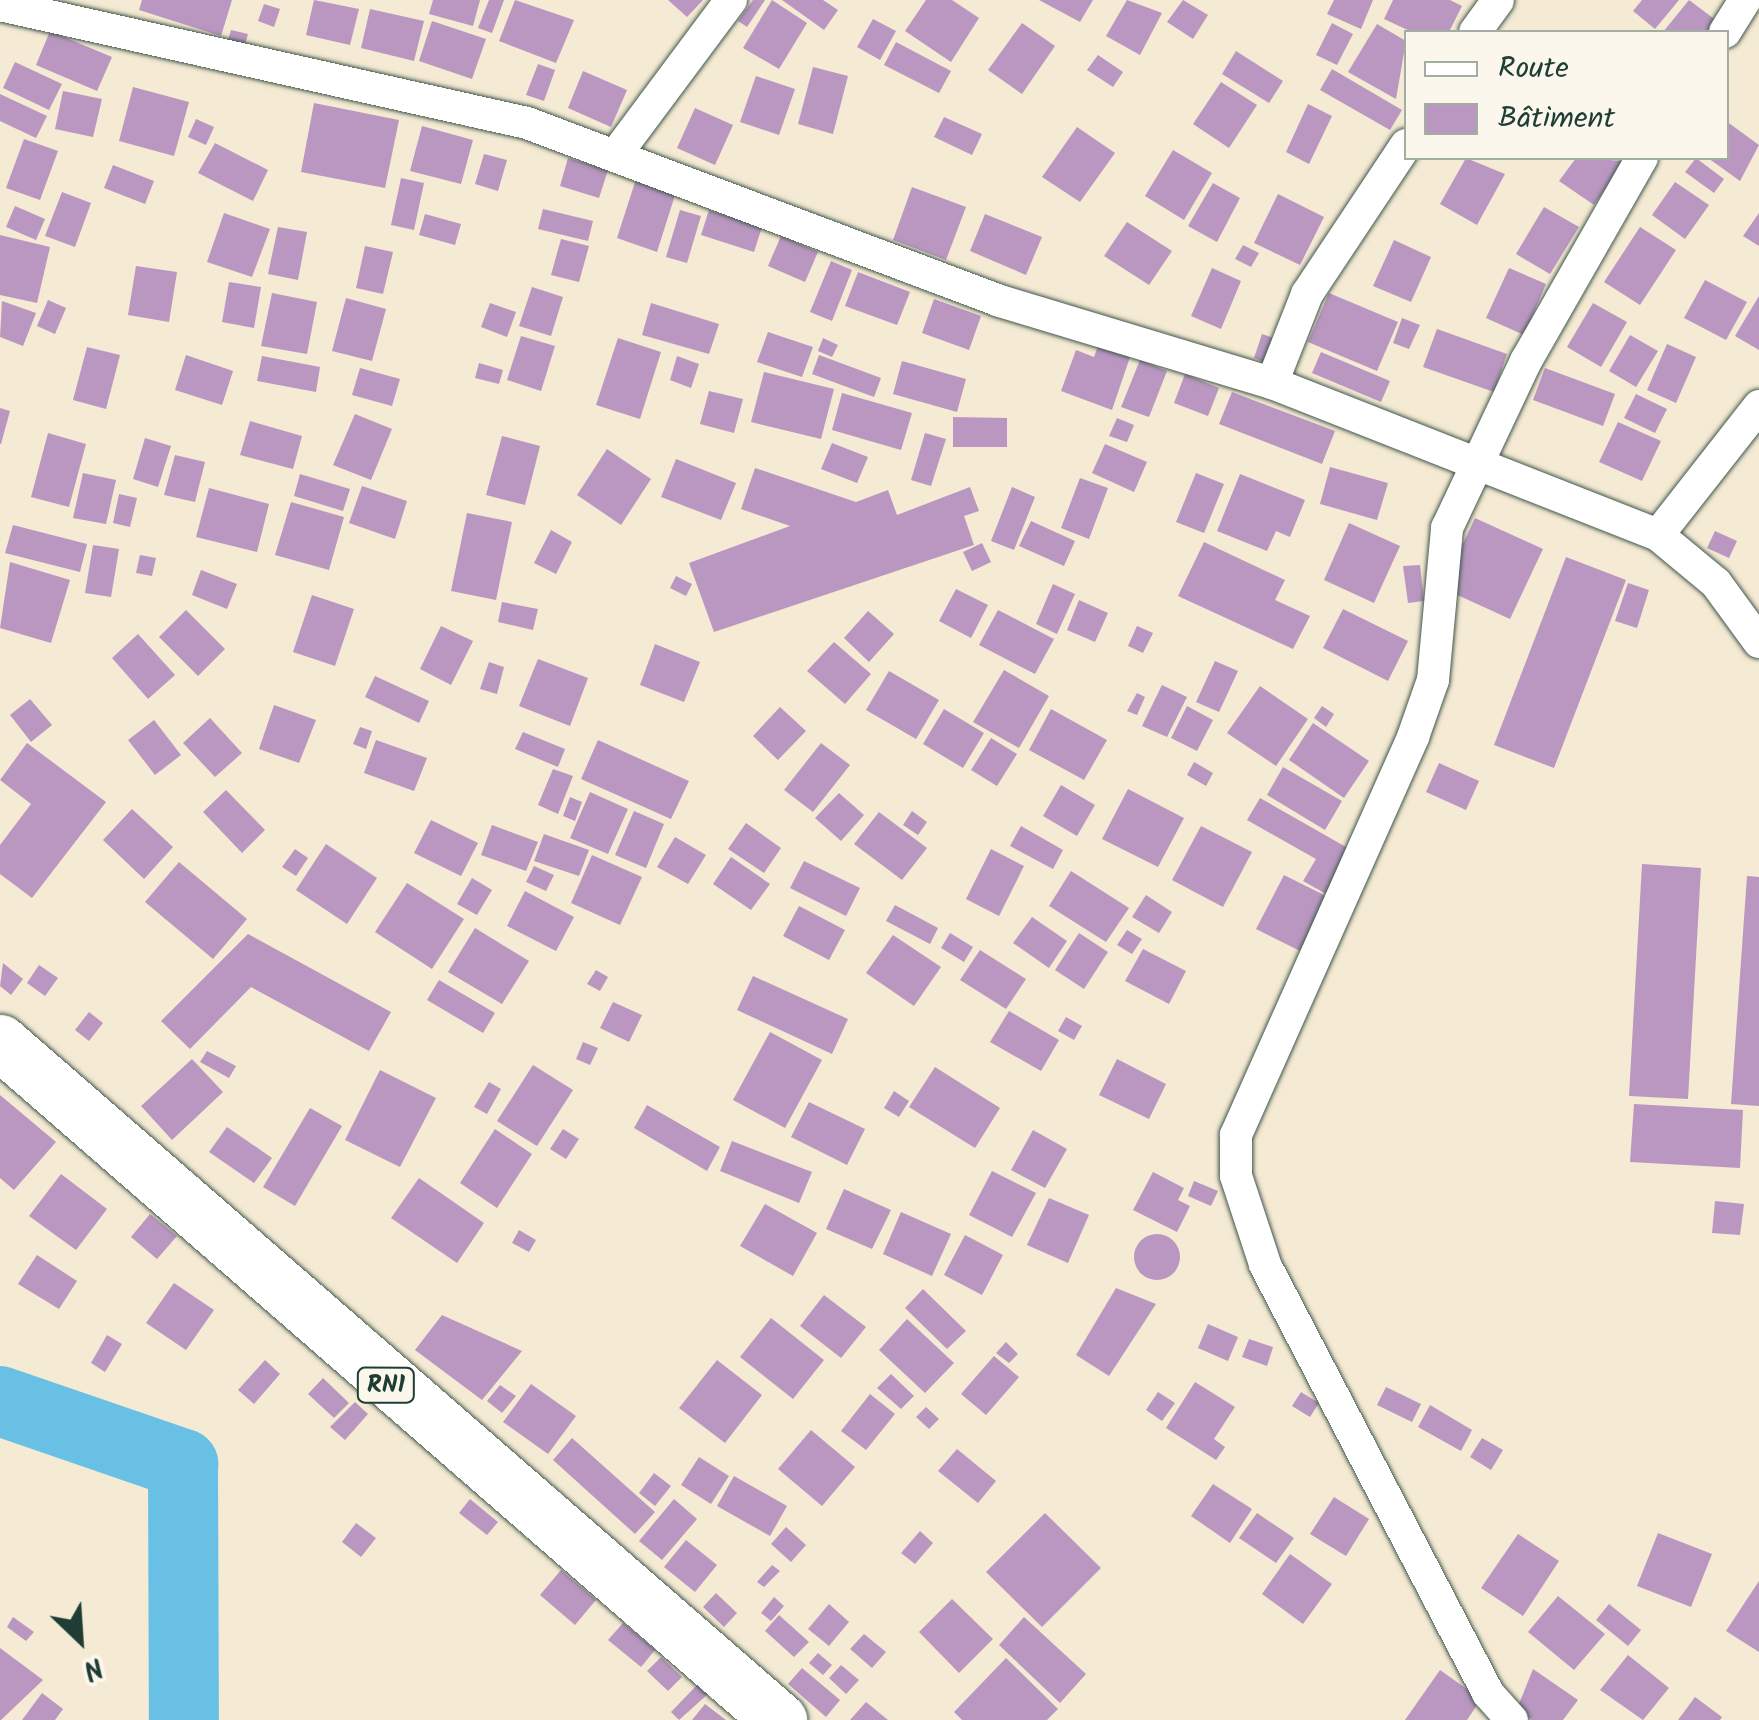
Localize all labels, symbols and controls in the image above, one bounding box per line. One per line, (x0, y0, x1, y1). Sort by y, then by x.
legend (1404, 30, 1729, 160)
text: Route (1498, 45, 1569, 93)
text: Bâtiment (1498, 95, 1615, 143)
road number: RN1 (356, 1365, 416, 1405)
north arrow (30, 1590, 130, 1690)
text: N (75, 1644, 110, 1692)

